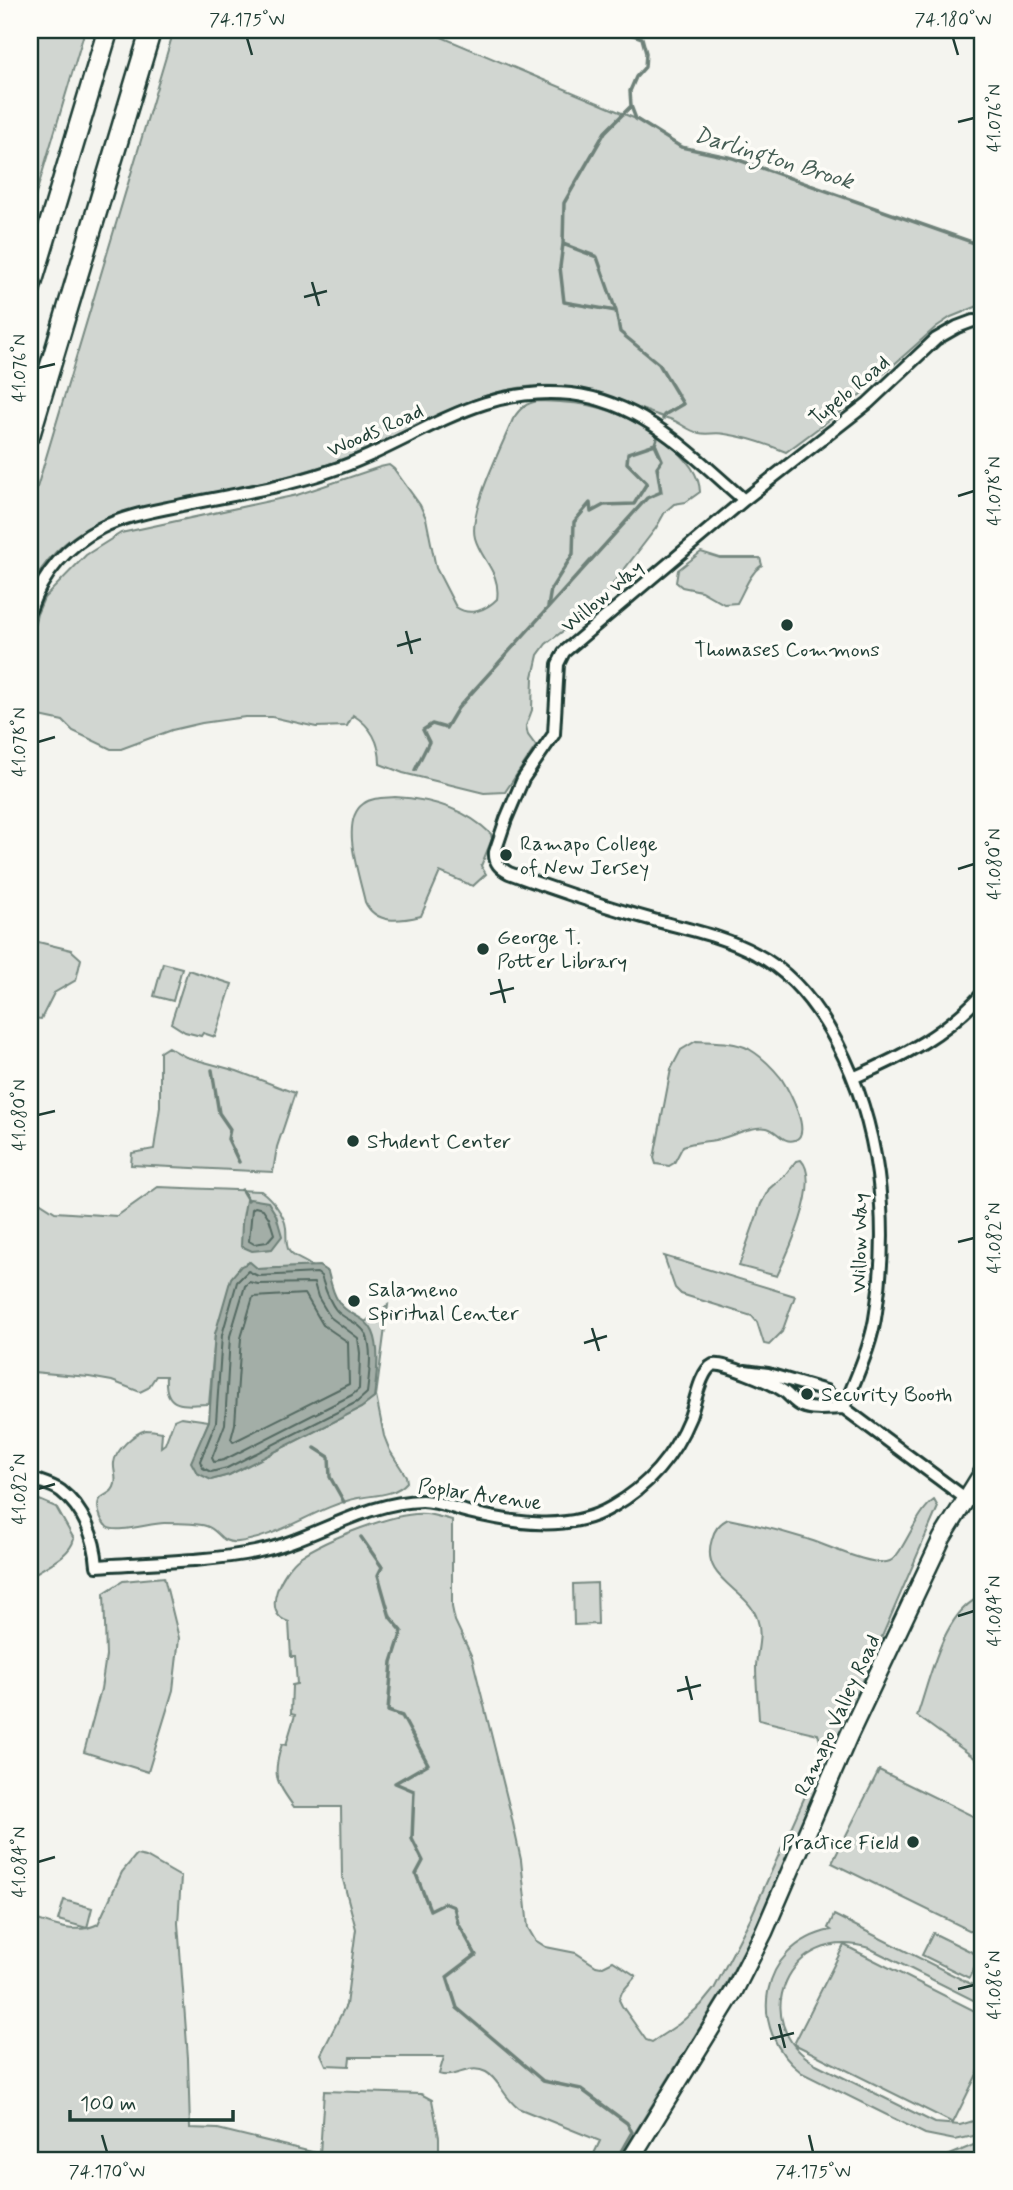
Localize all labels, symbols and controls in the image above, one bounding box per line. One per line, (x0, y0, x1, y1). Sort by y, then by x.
text: 74.175°W (209, 8, 285, 32)
text: 74.180°W (914, 8, 992, 32)
text: 41.076°N (983, 84, 1007, 152)
water label: Darlington Brook (690, 120, 858, 200)
text: 41.076°N (8, 334, 32, 402)
street label: Tupelo Road (803, 349, 896, 433)
street label: Woods Road (323, 397, 428, 465)
text: 41.078°N (983, 456, 1007, 526)
street label: Willow Way (555, 554, 650, 640)
marker: Thomases Commons (779, 617, 795, 633)
place label: Thomases Commons (694, 636, 880, 664)
text: 41.078°N (8, 707, 32, 777)
text: 41.080°N (983, 828, 1007, 900)
place label: Ramapo College of New Jersey (520, 830, 658, 882)
marker: Ramapo College of New Jersey (498, 847, 514, 863)
place label: George T. Potter Library (497, 924, 627, 976)
marker: George T. Potter Library (475, 941, 491, 957)
text: 41.080°N (8, 1079, 32, 1151)
place label: Student Center (367, 1128, 511, 1156)
marker: Student Center (345, 1133, 361, 1149)
street label: Willow Way (845, 1193, 875, 1293)
text: 41.082°N (983, 1202, 1007, 1274)
place label: Salameno Spiritual Center (368, 1276, 519, 1328)
marker: Salameno Spiritual Center (346, 1293, 362, 1309)
place label: Security Booth (821, 1381, 952, 1409)
marker: Security Booth (799, 1386, 815, 1402)
text: 41.082°N (8, 1453, 32, 1525)
street label: Poplar Avenue (416, 1472, 544, 1518)
text: 41.084°N (983, 1575, 1007, 1647)
street label: Ramapo Valley Road (788, 1630, 888, 1801)
text: 41.084°N (8, 1826, 32, 1898)
place label: Practice Field (782, 1829, 899, 1857)
marker: Practice Field (905, 1834, 921, 1850)
text: 41.086°N (983, 1951, 1007, 2019)
scale bar (70, 2078, 233, 2122)
text: 100 m (80, 2090, 136, 2118)
text: 74.170°W (69, 2160, 145, 2184)
text: 74.175°W (775, 2160, 851, 2184)

